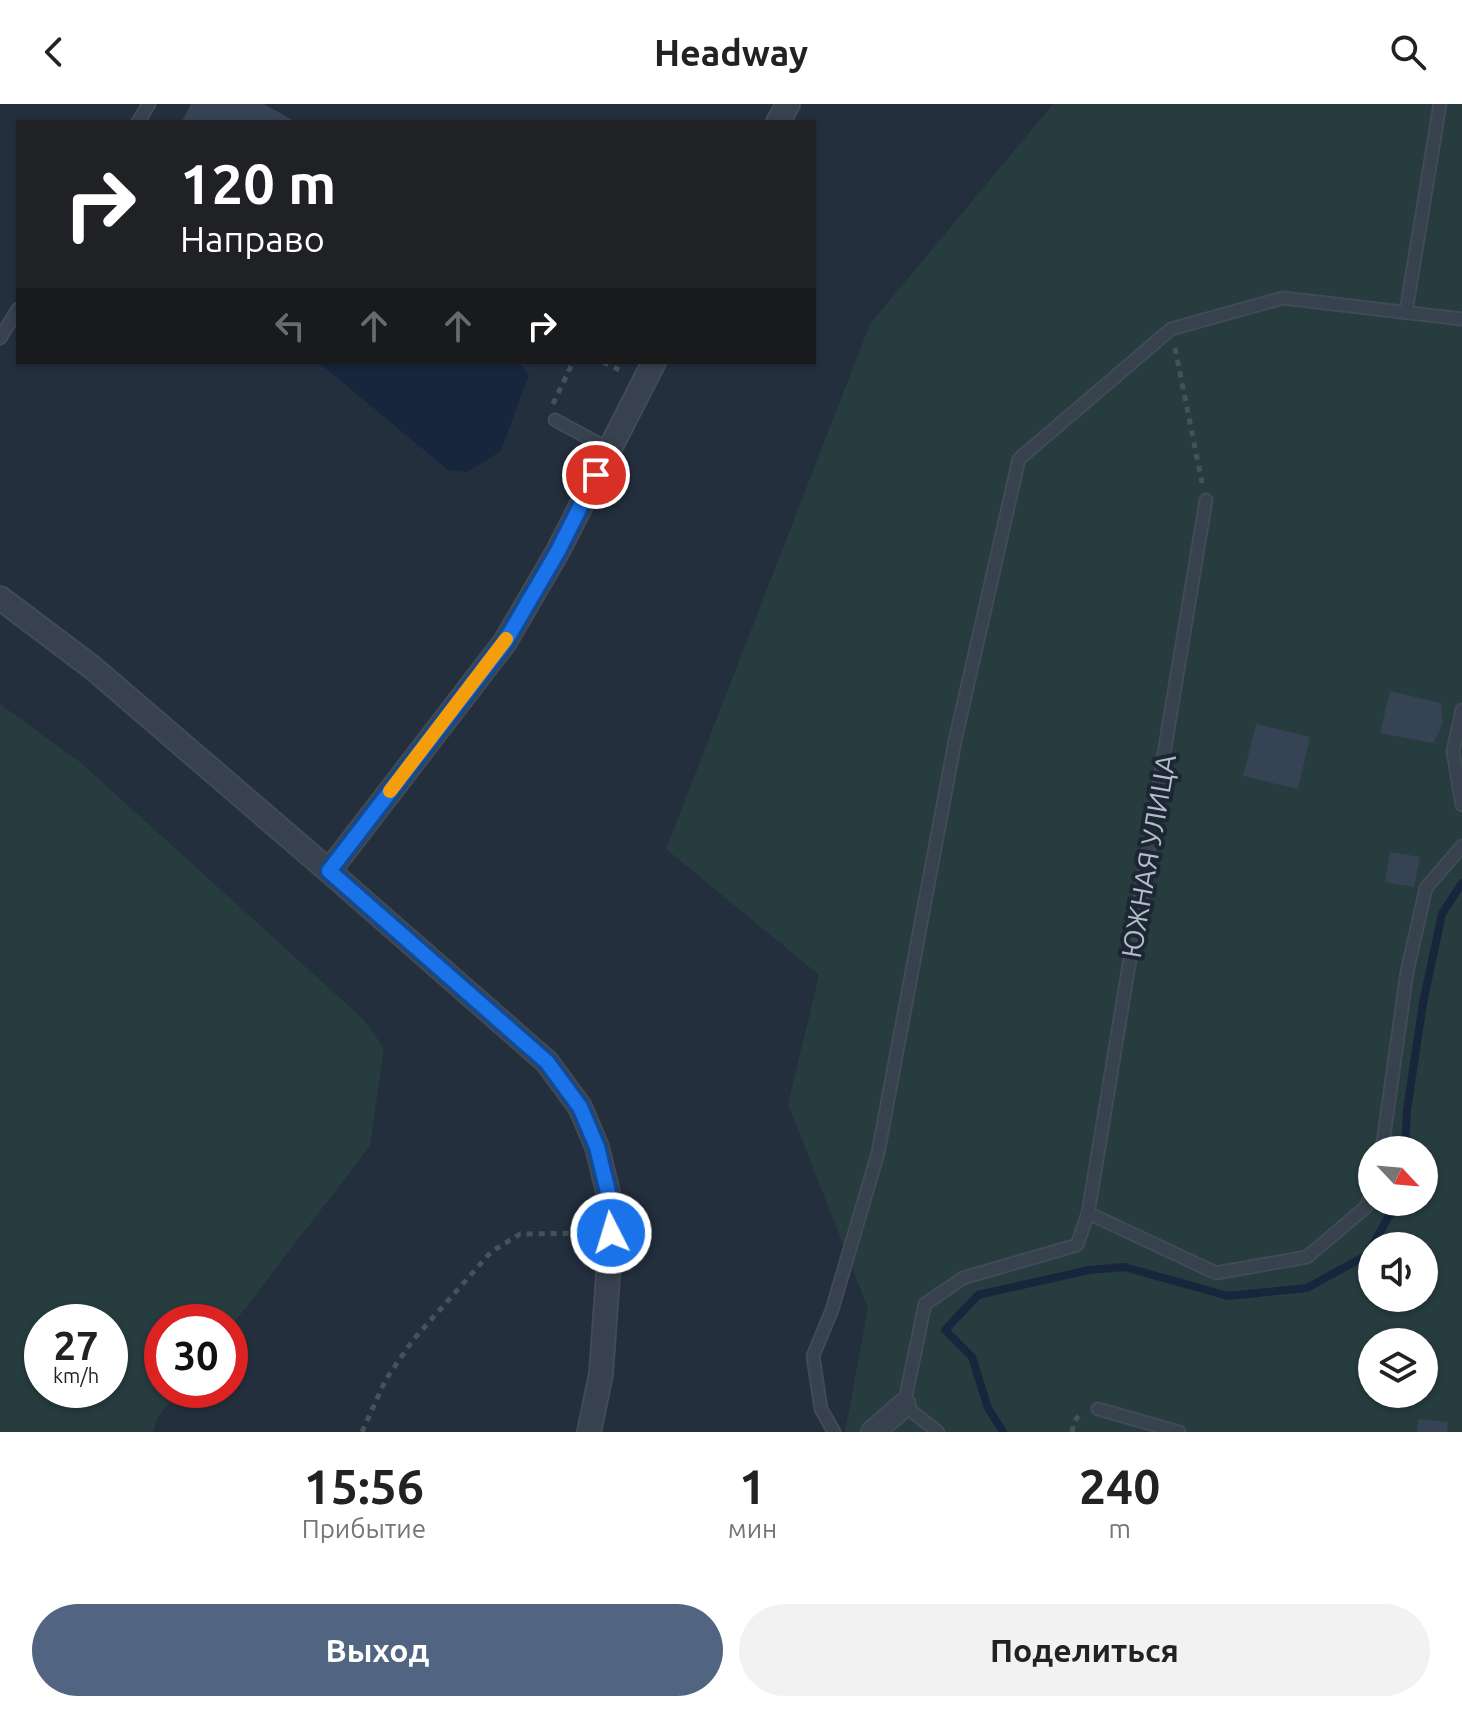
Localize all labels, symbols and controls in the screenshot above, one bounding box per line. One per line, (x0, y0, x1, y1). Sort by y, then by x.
icon: back (32, 30, 76, 74)
icon: search (1386, 30, 1430, 74)
text: Headway (654, 32, 808, 73)
icon: right (48, 152, 152, 256)
text: 120 m (180, 152, 336, 215)
text: Направо (180, 218, 325, 259)
icon: left (268, 304, 312, 348)
icon: ahead (352, 304, 396, 348)
icon: ahead (436, 304, 480, 348)
icon: right (520, 304, 564, 348)
pin (562, 441, 630, 509)
icon: arrive (574, 453, 618, 497)
street label: ЮЖНАЯ УЛИЦА (1115, 752, 1181, 960)
north arrow (1358, 1136, 1438, 1216)
map controls (1358, 1136, 1438, 1408)
position arrow (569, 1191, 653, 1275)
button: sound (1358, 1232, 1438, 1312)
speed limit sign: 30 (144, 1304, 248, 1408)
text: 27 (53, 1323, 99, 1368)
button: layers (1358, 1328, 1438, 1408)
text: km/h (53, 1364, 99, 1387)
text: 15:56 (304, 1459, 424, 1513)
text: 1 (739, 1459, 766, 1513)
text: 240 (1079, 1459, 1160, 1513)
text: Прибытие (302, 1514, 426, 1543)
text: мин (728, 1514, 777, 1543)
text: m (1108, 1514, 1131, 1543)
button: Выход (32, 1604, 723, 1696)
button: Поделиться (739, 1604, 1430, 1696)

